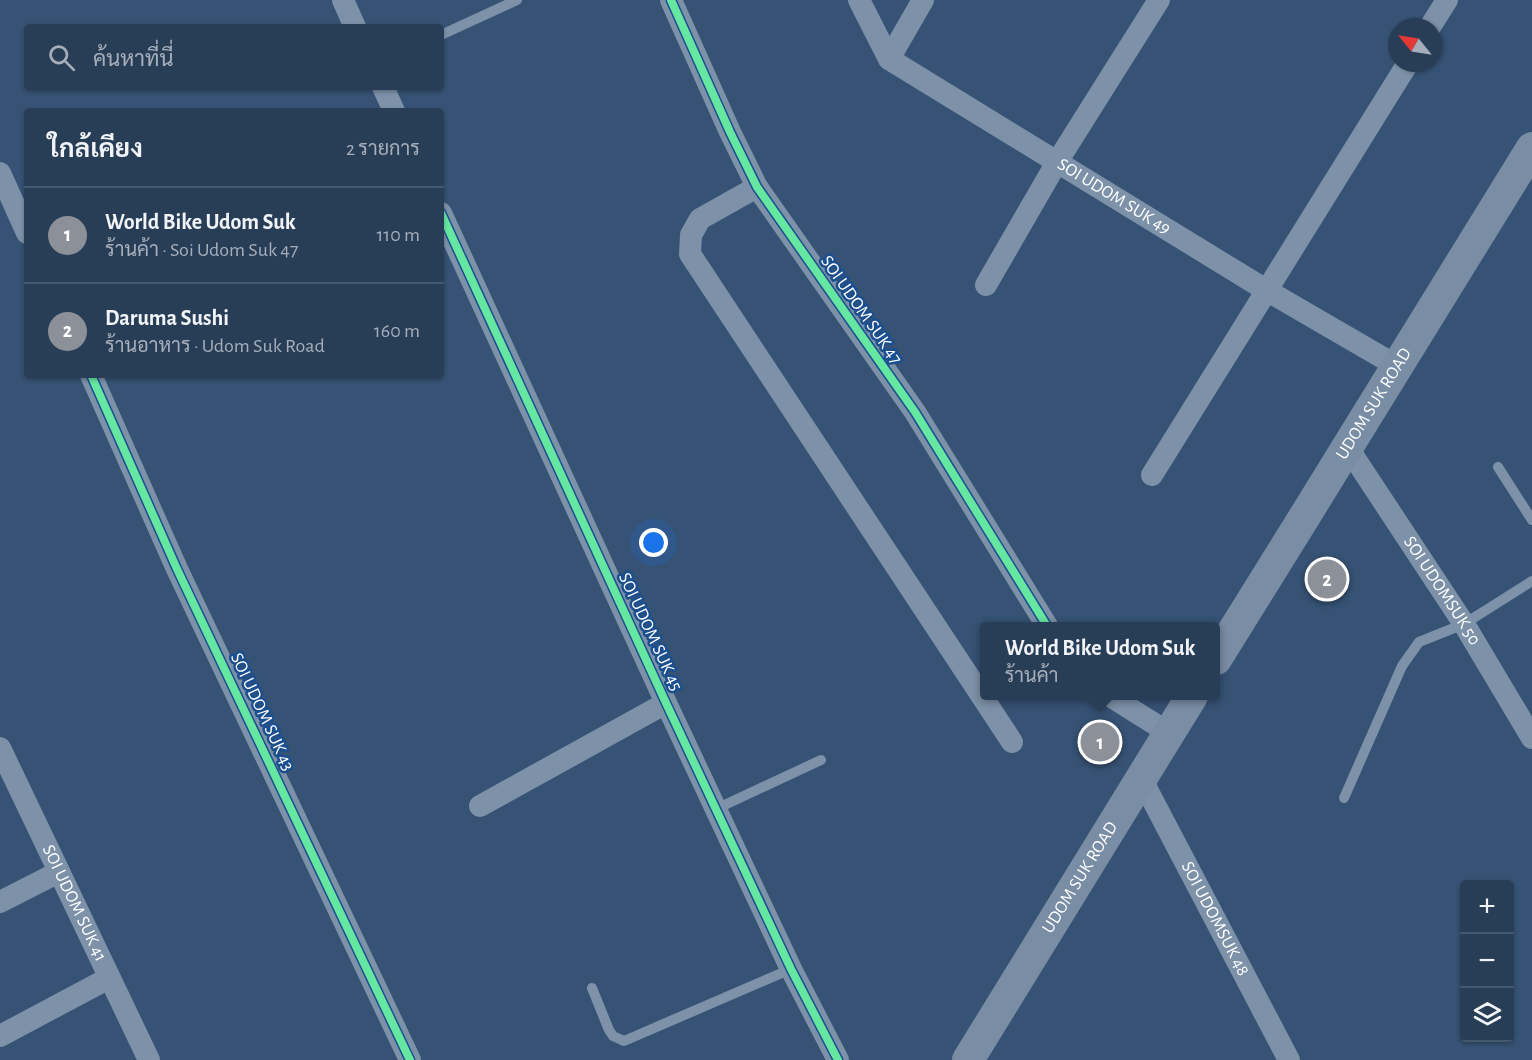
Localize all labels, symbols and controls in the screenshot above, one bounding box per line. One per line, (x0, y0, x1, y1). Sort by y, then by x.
north arrow (1388, 18, 1442, 72)
search box (24, 24, 444, 90)
icon: search (45, 41, 78, 74)
text: ค้นหาที่นี่ (93, 48, 173, 70)
text: ใกล้เคียง (48, 136, 143, 162)
text: 2 รายการ (346, 139, 420, 159)
street label: SOI UDOM SUK 49 (1054, 155, 1174, 238)
text: World Bike Udom Suk (105, 211, 296, 233)
text: 1 (64, 225, 71, 245)
text: 110 m (376, 225, 420, 245)
text: ร้านค้า · Soi Udom Suk 47 (105, 240, 298, 260)
street label: SOI UDOM SUK 47 (817, 252, 905, 368)
text: Daruma Sushi (105, 307, 229, 329)
text: 2 (63, 321, 72, 341)
text: 160 m (374, 321, 420, 341)
text: ร้านอาหาร · Udom Suk Road (105, 336, 325, 356)
street label: UDOM SUK ROAD (1333, 345, 1415, 463)
your location (639, 528, 668, 557)
street label: SOI UDOMSUK 50 (1400, 533, 1484, 649)
pin: 2 (1308, 556, 1346, 602)
street label: SOI UDOM SUK 45 (615, 570, 685, 694)
popup (980, 622, 1220, 700)
text: World Bike Udom Suk (1005, 637, 1195, 659)
street label: SOI UDOM SUK 43 (227, 650, 297, 774)
text: ร้านค้า (1005, 666, 1059, 686)
pin: 1 (1080, 720, 1120, 764)
street label: UDOM SUK ROAD (1039, 819, 1121, 937)
street label: SOI UDOM SUK 41 (39, 842, 110, 964)
street label: SOI UDOMSUK 48 (1178, 859, 1252, 979)
map controls (1460, 880, 1514, 1042)
button: + (1460, 880, 1514, 934)
button: − (1460, 934, 1514, 988)
button: layers (1460, 988, 1514, 1042)

